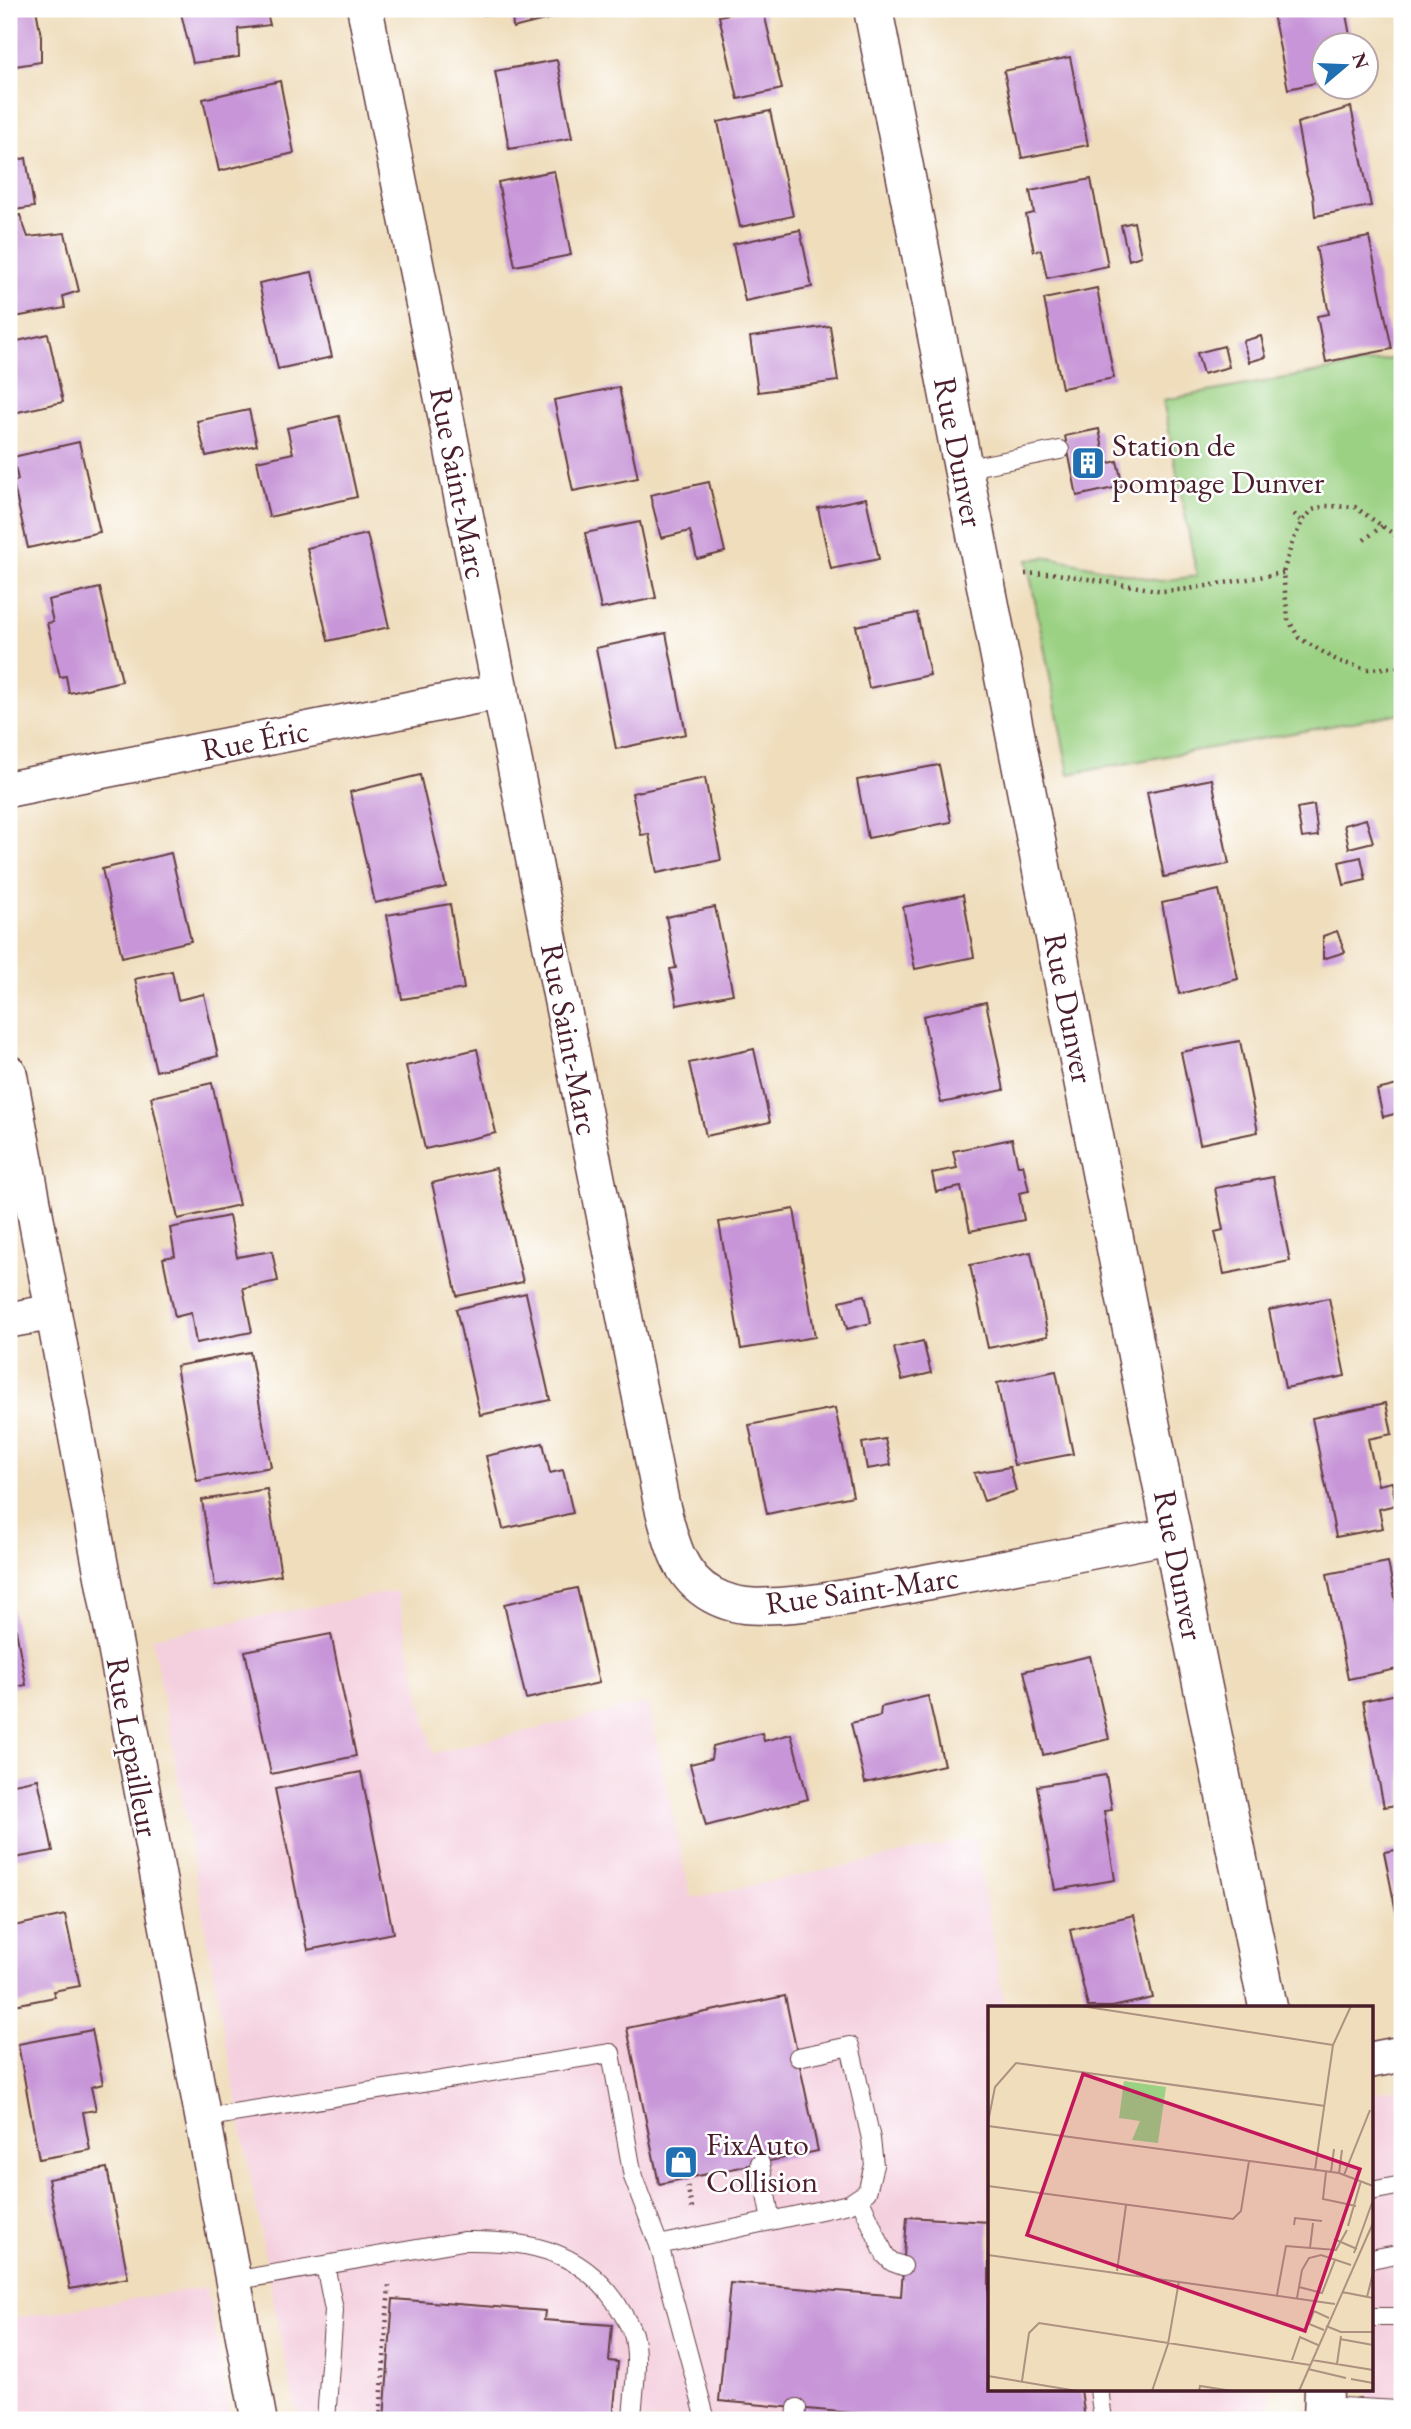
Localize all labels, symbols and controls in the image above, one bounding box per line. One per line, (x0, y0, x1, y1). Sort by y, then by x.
north arrow (1310, 32, 1380, 102)
text: N (1346, 49, 1375, 73)
street label: Rue Dunver (924, 373, 994, 531)
street label: Rue Saint-Marc (420, 384, 498, 582)
place label: Station de pompage Dunver (1112, 424, 1325, 503)
building icon: Station de pompage Dunver (1069, 444, 1107, 482)
street label: Rue Éric (198, 709, 312, 771)
street label: Rue Dunver (1034, 929, 1104, 1087)
street label: Rue Saint-Marc (531, 940, 609, 1138)
street label: Rue Dunver (1144, 1486, 1214, 1644)
street label: Rue Saint-Marc (763, 1556, 961, 1624)
street label: Rue Lepailleur (97, 1654, 170, 1840)
inset map (988, 2006, 1372, 2390)
place label: FixAuto Collision (706, 2123, 818, 2202)
shop icon: FixAuto Collision (662, 2143, 700, 2181)

